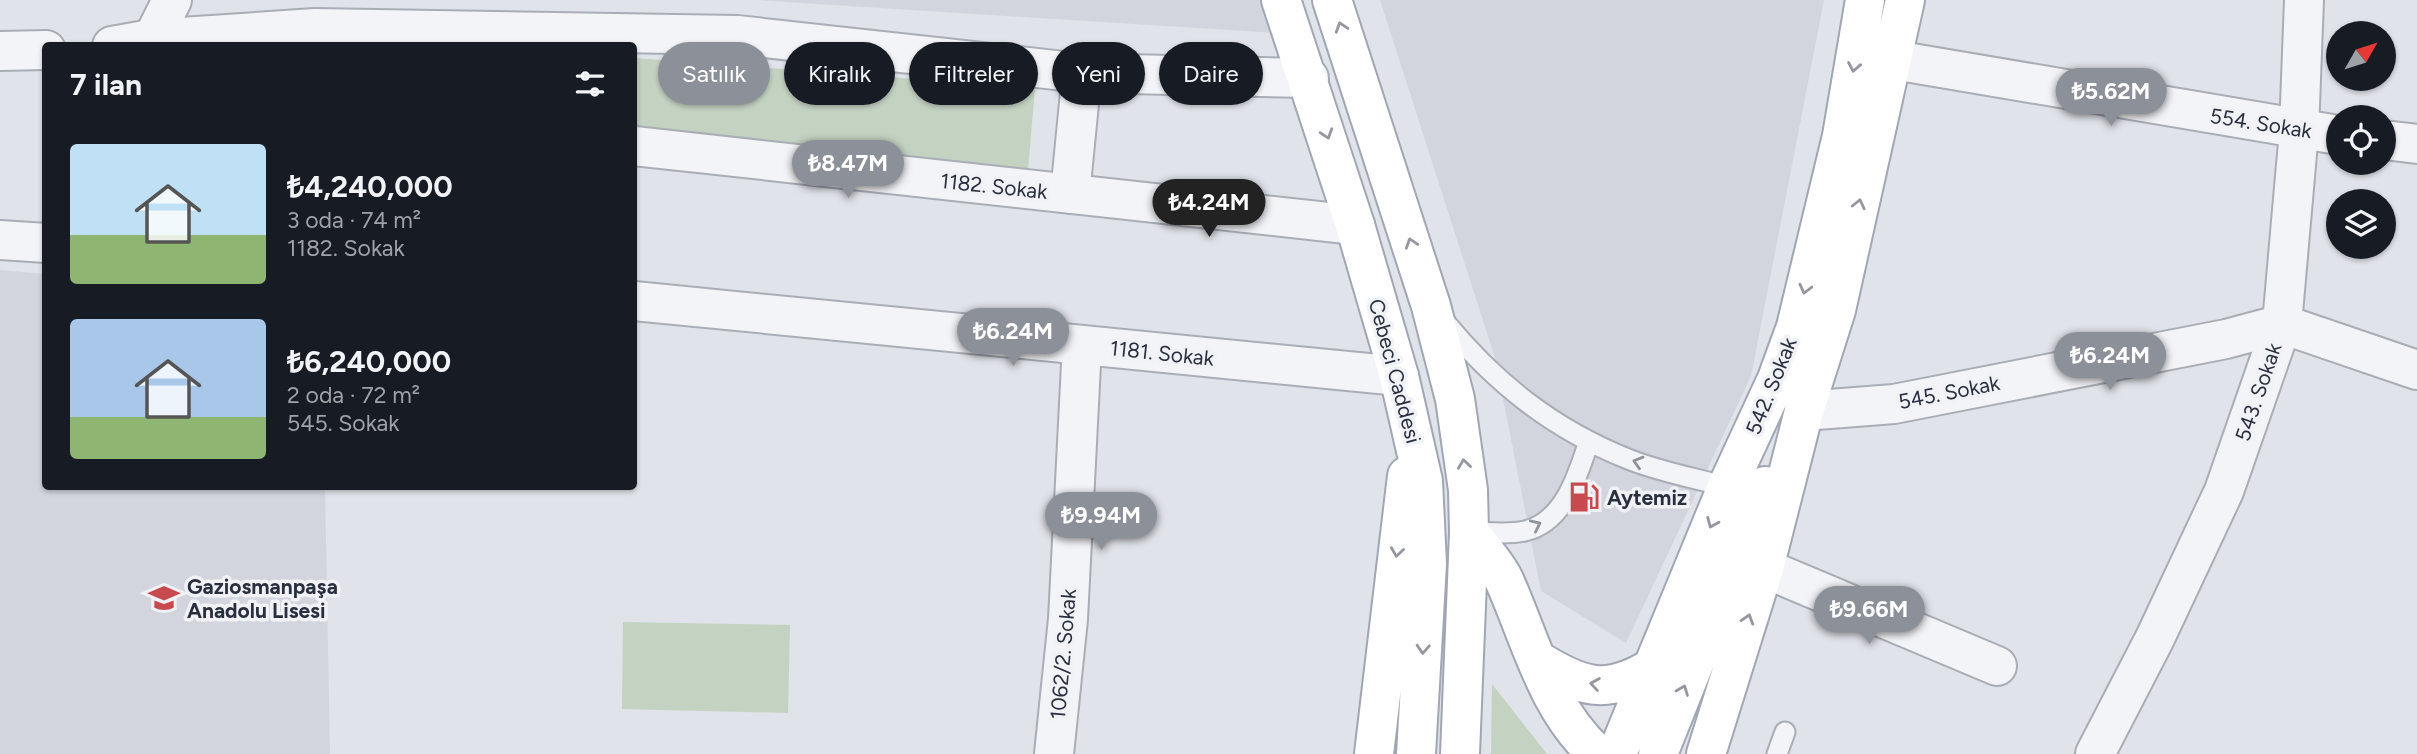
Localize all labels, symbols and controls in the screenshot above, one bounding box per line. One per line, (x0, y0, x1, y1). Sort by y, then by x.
one-way arrow (1335, 21, 1349, 33)
north arrow (2326, 21, 2396, 91)
map controls (2326, 21, 2396, 259)
chip: Satılık (658, 42, 770, 105)
chip: Kiralık (784, 42, 895, 105)
chip: Filtreler (909, 42, 1038, 105)
chip: Yeni (1052, 42, 1145, 105)
chip: Daire (1159, 42, 1263, 105)
one-way arrow (1847, 61, 1862, 73)
icon: filters (571, 65, 609, 103)
text: 7 ilan (70, 66, 142, 103)
pin: ₺5.62M (2054, 68, 2168, 128)
text: ₺5.62M (2072, 77, 2150, 105)
street label: 554. Sokak (2208, 103, 2314, 144)
button: locate (2326, 105, 2396, 175)
one-way arrow (1319, 128, 1333, 140)
pin: ₺8.47M (791, 140, 905, 200)
text: ₺8.47M (808, 149, 888, 177)
text: ₺4,240,000 (287, 168, 453, 205)
street label: 1182. Sokak (939, 168, 1050, 204)
icon: home (126, 172, 210, 256)
pin: ₺4.24M (1152, 180, 1266, 239)
text: ₺4.24M (1168, 188, 1250, 216)
button: layers (2326, 189, 2396, 259)
one-way arrow (1851, 198, 1865, 210)
text: 3 oda · 74 m² (287, 206, 421, 234)
text: 1182. Sokak (287, 234, 405, 262)
one-way arrow (1405, 238, 1419, 250)
one-way arrow (1799, 283, 1813, 295)
street label: Cebeci Caddesi (1364, 296, 1426, 446)
pin: ₺6.24M (956, 308, 1070, 368)
text: ₺6.24M (973, 317, 1053, 345)
pin: ₺6.24M (2053, 332, 2167, 392)
street label: 542. Sokak (1740, 333, 1802, 438)
street label: 1181. Sokak (1109, 335, 1216, 371)
street label: 543. Sokak (2230, 339, 2287, 444)
text: ₺6.24M (2070, 341, 2150, 369)
text: ₺6,240,000 (287, 343, 451, 380)
icon: home (126, 347, 210, 431)
street label: 545. Sokak (1896, 370, 2003, 414)
text: 2 oda · 72 m² (287, 381, 420, 409)
text: 545. Sokak (287, 409, 399, 437)
one-way arrow (1632, 455, 1644, 470)
one-way arrow (1457, 458, 1472, 470)
fuel station icon: Aytemiz (1567, 480, 1601, 514)
place label: Aytemiz (1607, 485, 1687, 510)
pin: ₺9.94M (1044, 492, 1158, 552)
text: ₺9.94M (1061, 501, 1141, 529)
one-way arrow (1707, 516, 1721, 528)
one-way arrow (1529, 520, 1541, 534)
one-way arrow (1390, 546, 1405, 558)
place label: Gaziosmanpaşa Anadolu Lisesi (187, 574, 338, 623)
school or university icon: Gaziosmanpaşa Anadolu Lisesi (147, 581, 181, 615)
pin: ₺9.66M (1812, 586, 1926, 646)
street label: 1062/2. Sokak (1045, 587, 1081, 720)
text: ₺9.66M (1830, 595, 1908, 623)
one-way arrow (1739, 613, 1754, 625)
one-way arrow (1415, 644, 1430, 655)
one-way arrow (1589, 677, 1601, 692)
one-way arrow (1675, 685, 1689, 697)

